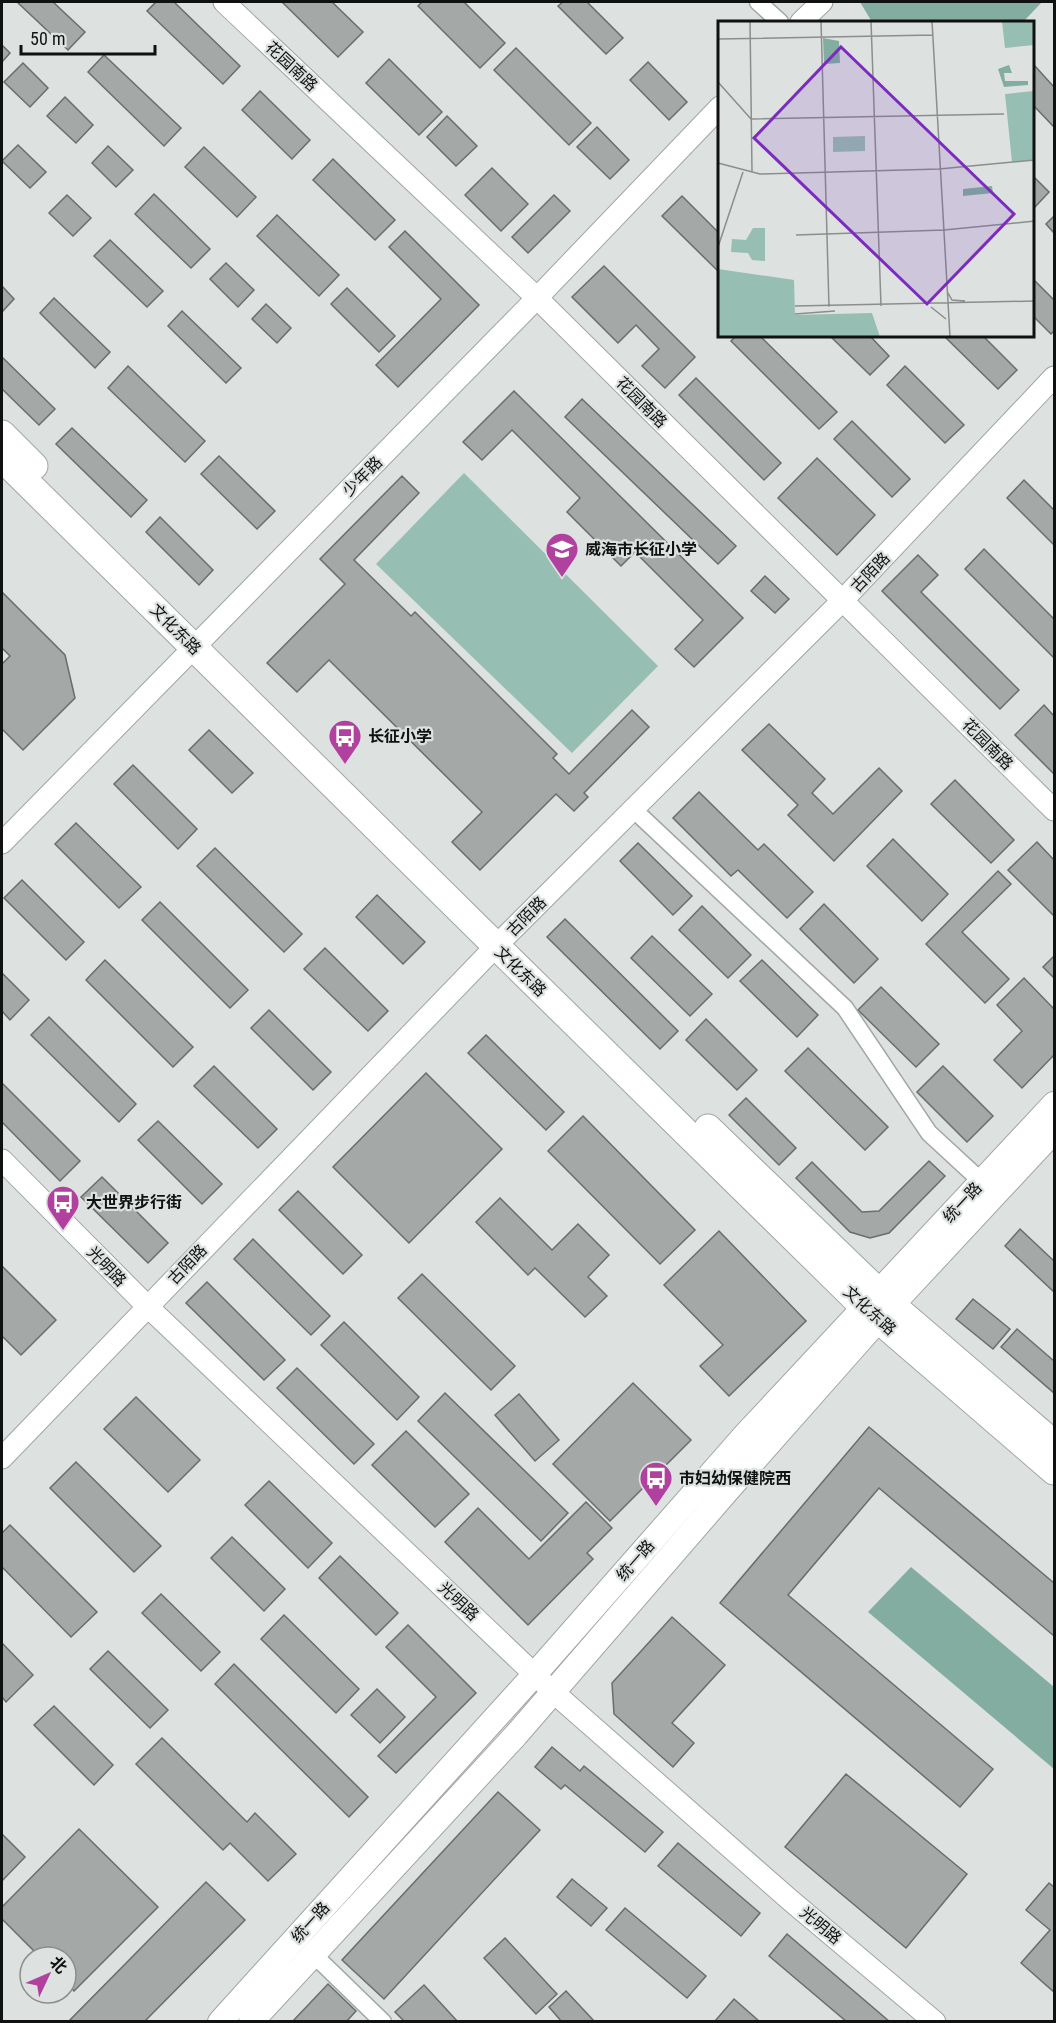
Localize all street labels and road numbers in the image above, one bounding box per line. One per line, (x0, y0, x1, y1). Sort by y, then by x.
street label: 花园南路 (262, 38, 322, 95)
street label: 花园南路 (612, 373, 671, 432)
street label: 少年路 (339, 453, 386, 500)
street label: 古陌路 (847, 548, 894, 596)
street label: 文化东路 (146, 600, 205, 659)
street label: 花园南路 (958, 715, 1017, 774)
street label: 古陌路 (503, 893, 550, 940)
street label: 文化东路 (491, 942, 550, 1000)
street label: 统一路 (939, 1178, 986, 1226)
street label: 古陌路 (164, 1240, 211, 1288)
street label: 光明路 (83, 1242, 130, 1290)
street label: 文化东路 (840, 1282, 900, 1339)
street label: 统一路 (612, 1536, 658, 1585)
street label: 光明路 (435, 1578, 483, 1625)
street label: 统一路 (287, 1898, 333, 1947)
street label: 光明路 (796, 1903, 845, 1948)

